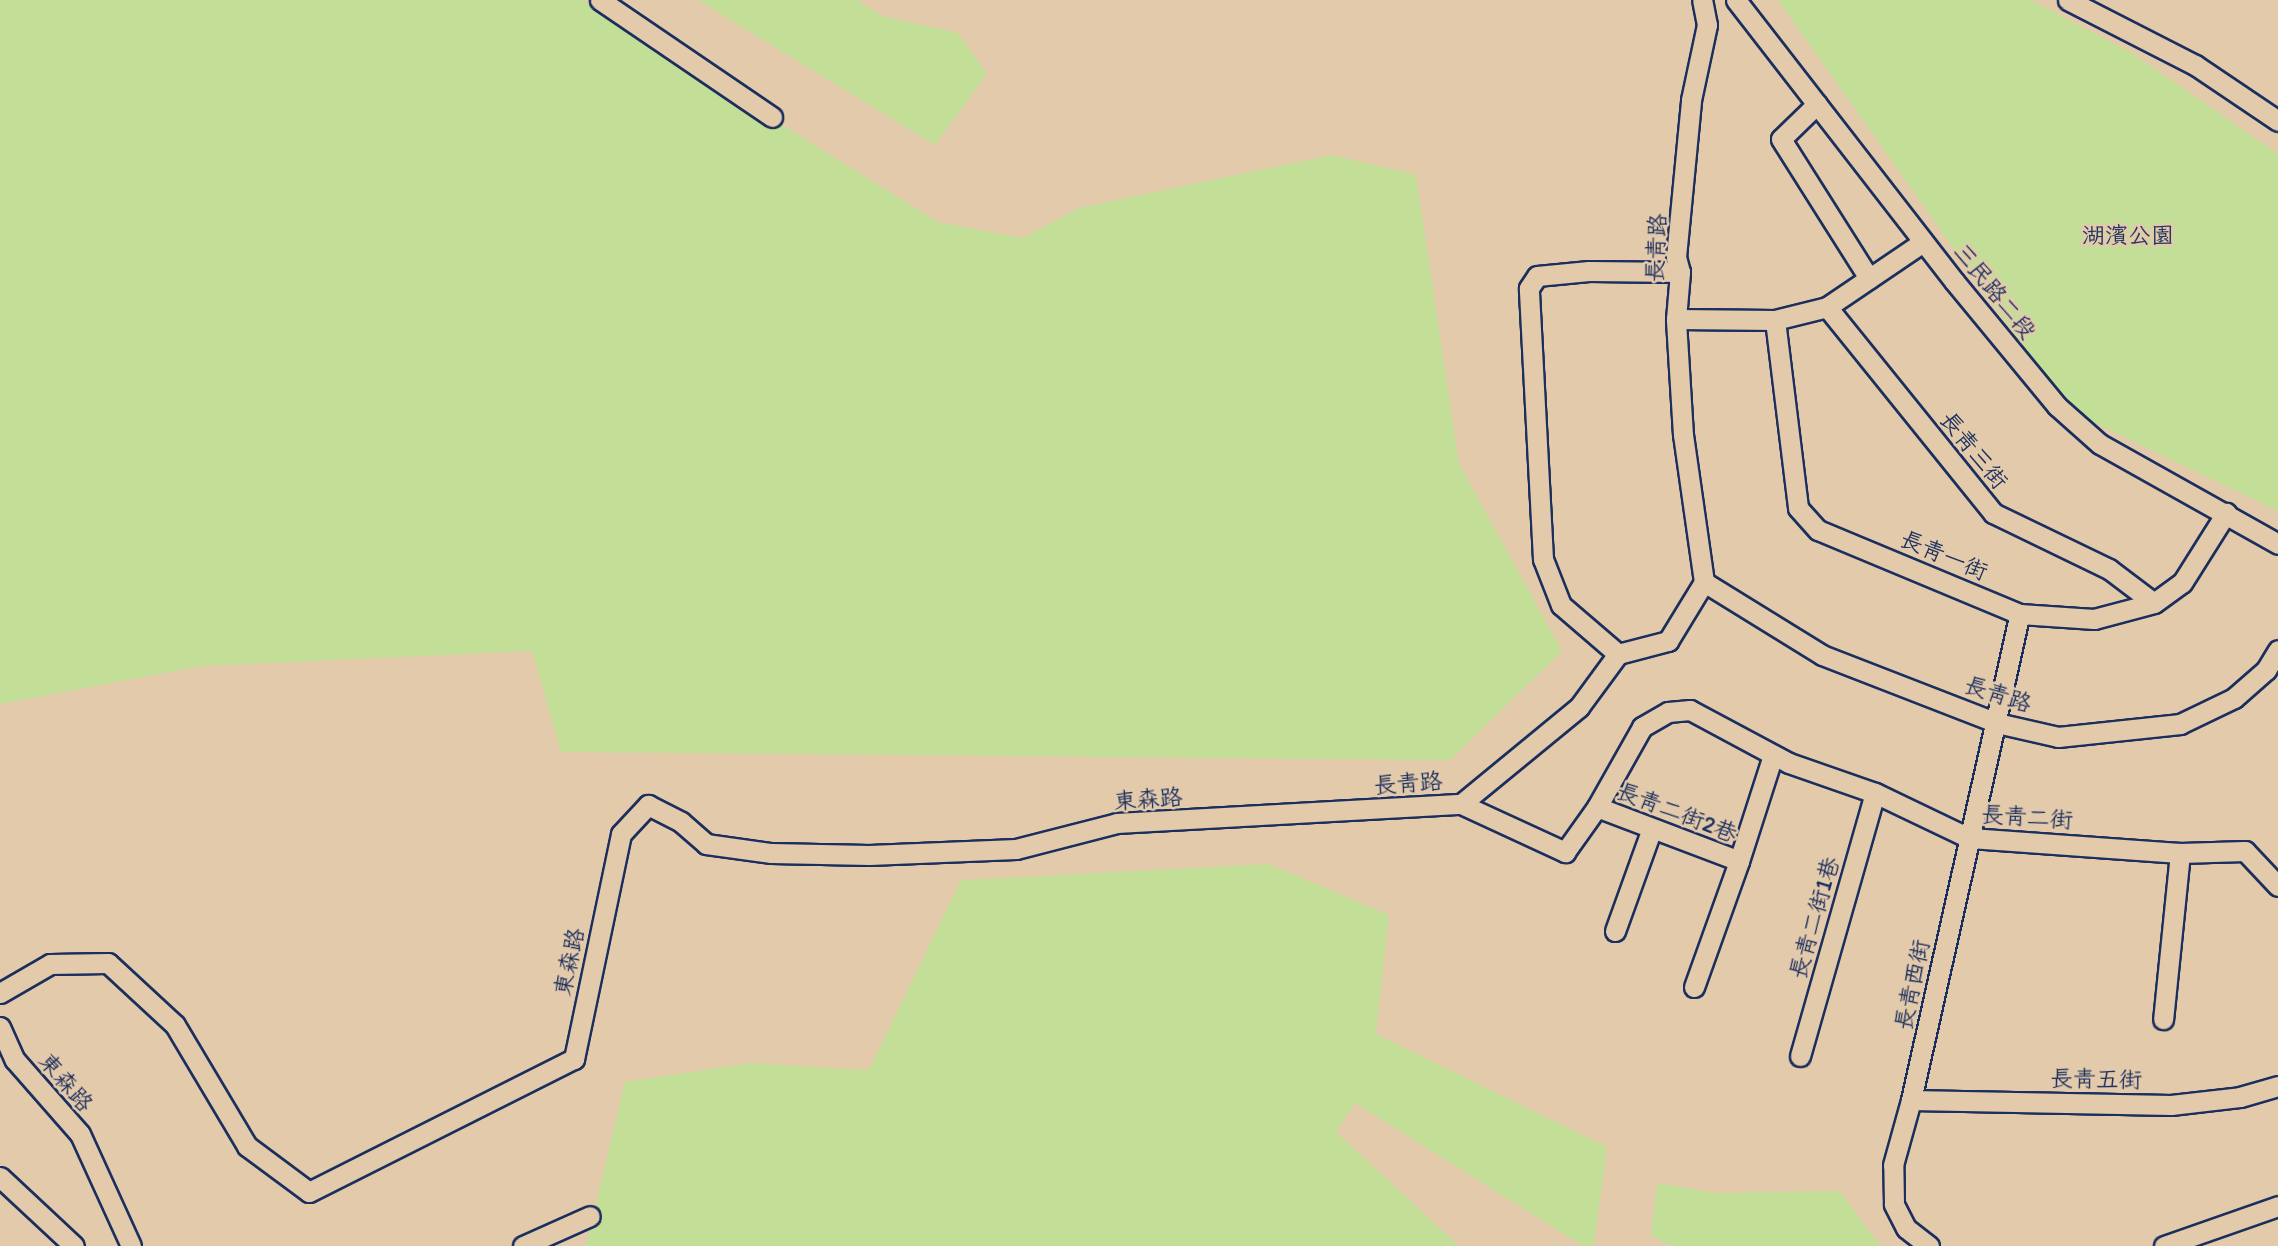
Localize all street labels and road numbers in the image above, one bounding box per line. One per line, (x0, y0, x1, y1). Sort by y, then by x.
street label: 長青路 (1640, 213, 1672, 283)
street label: 三民路二段 (1948, 238, 2042, 344)
street label: 長青三街 (1934, 406, 2014, 494)
street label: 長青一街 (1896, 524, 1992, 586)
street label: 長青路 (1961, 670, 2035, 718)
street label: 長青路 (1373, 767, 1443, 799)
street label: 長青二街2巷 (1613, 776, 1741, 848)
street label: 東森路 (1113, 783, 1183, 815)
street label: 長青二街 (1980, 800, 2074, 834)
street label: 長青二街1巷 (1783, 854, 1845, 982)
street label: 東森路 (548, 925, 590, 999)
street label: 長青西街 (1889, 937, 1935, 1033)
street label: 東森路 (33, 1047, 99, 1117)
street label: 長青五街 (2050, 1064, 2142, 1094)

